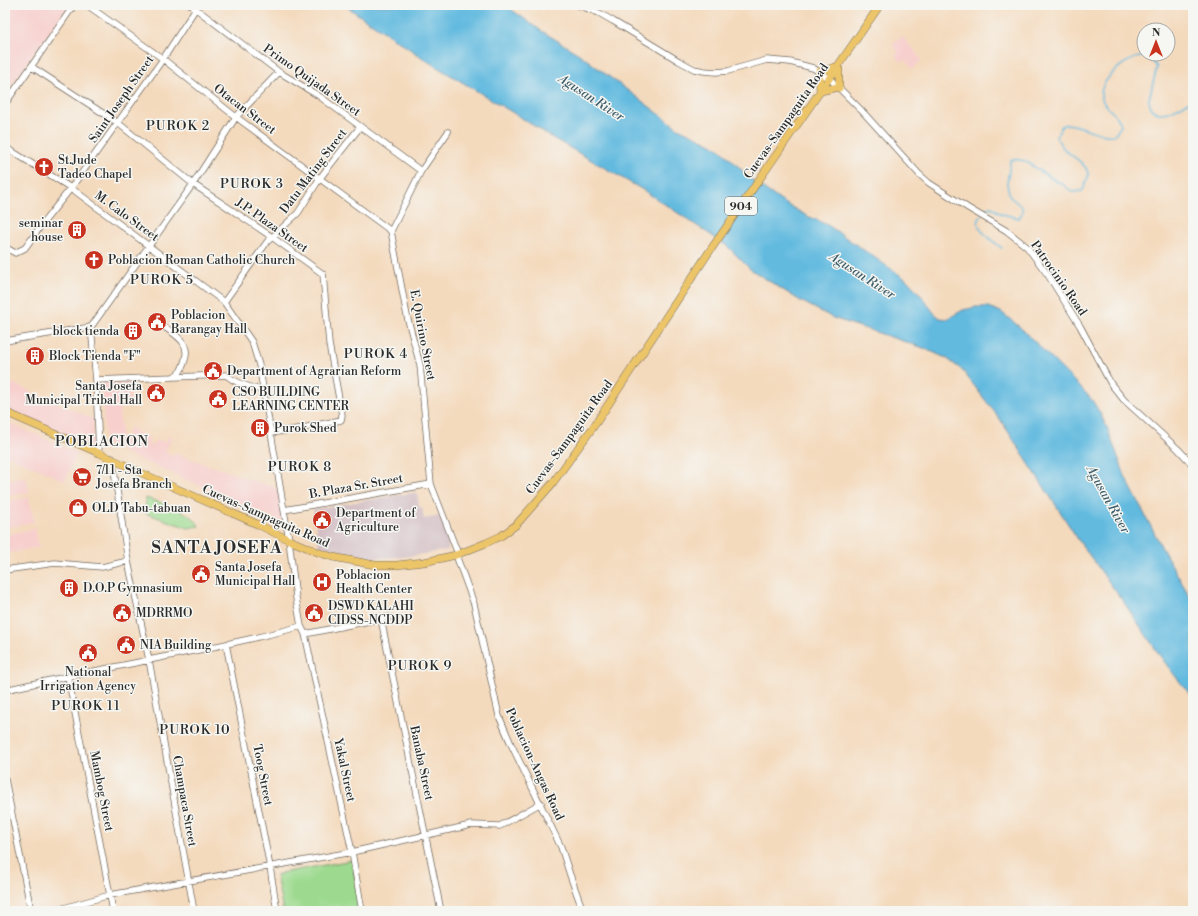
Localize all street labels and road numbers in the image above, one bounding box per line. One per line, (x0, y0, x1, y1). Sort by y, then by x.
street label: Primo Quijada Street (260, 41, 364, 120)
street label: Saint Joseph Street (86, 52, 158, 146)
street label: Cuevas-Sampaguita Road (741, 61, 832, 182)
street label: Otacan Street (211, 81, 279, 138)
street label: Datu Mating Street (277, 125, 351, 217)
street label: M. Calo Street (92, 188, 162, 245)
street label: J.P. Plaza Street (232, 194, 311, 256)
road number: 904 (725, 197, 757, 215)
street label: Patrocinio Road (1027, 238, 1090, 319)
street label: E. Quirino Street (406, 289, 439, 382)
street label: Cuevas-Sampaguita Road (523, 377, 616, 497)
street label: B. Plaza Sr. Street (307, 471, 405, 502)
street label: Cuevas-Sampaguita Road (200, 482, 332, 551)
street label: Poblacion-Angas Road (502, 706, 567, 823)
street label: Banaba Street (406, 724, 437, 802)
street label: Yakal Street (330, 736, 359, 804)
street label: Toog Street (249, 743, 276, 808)
street label: Mambog Street (86, 749, 117, 834)
street label: Champaca Street (169, 754, 200, 848)

